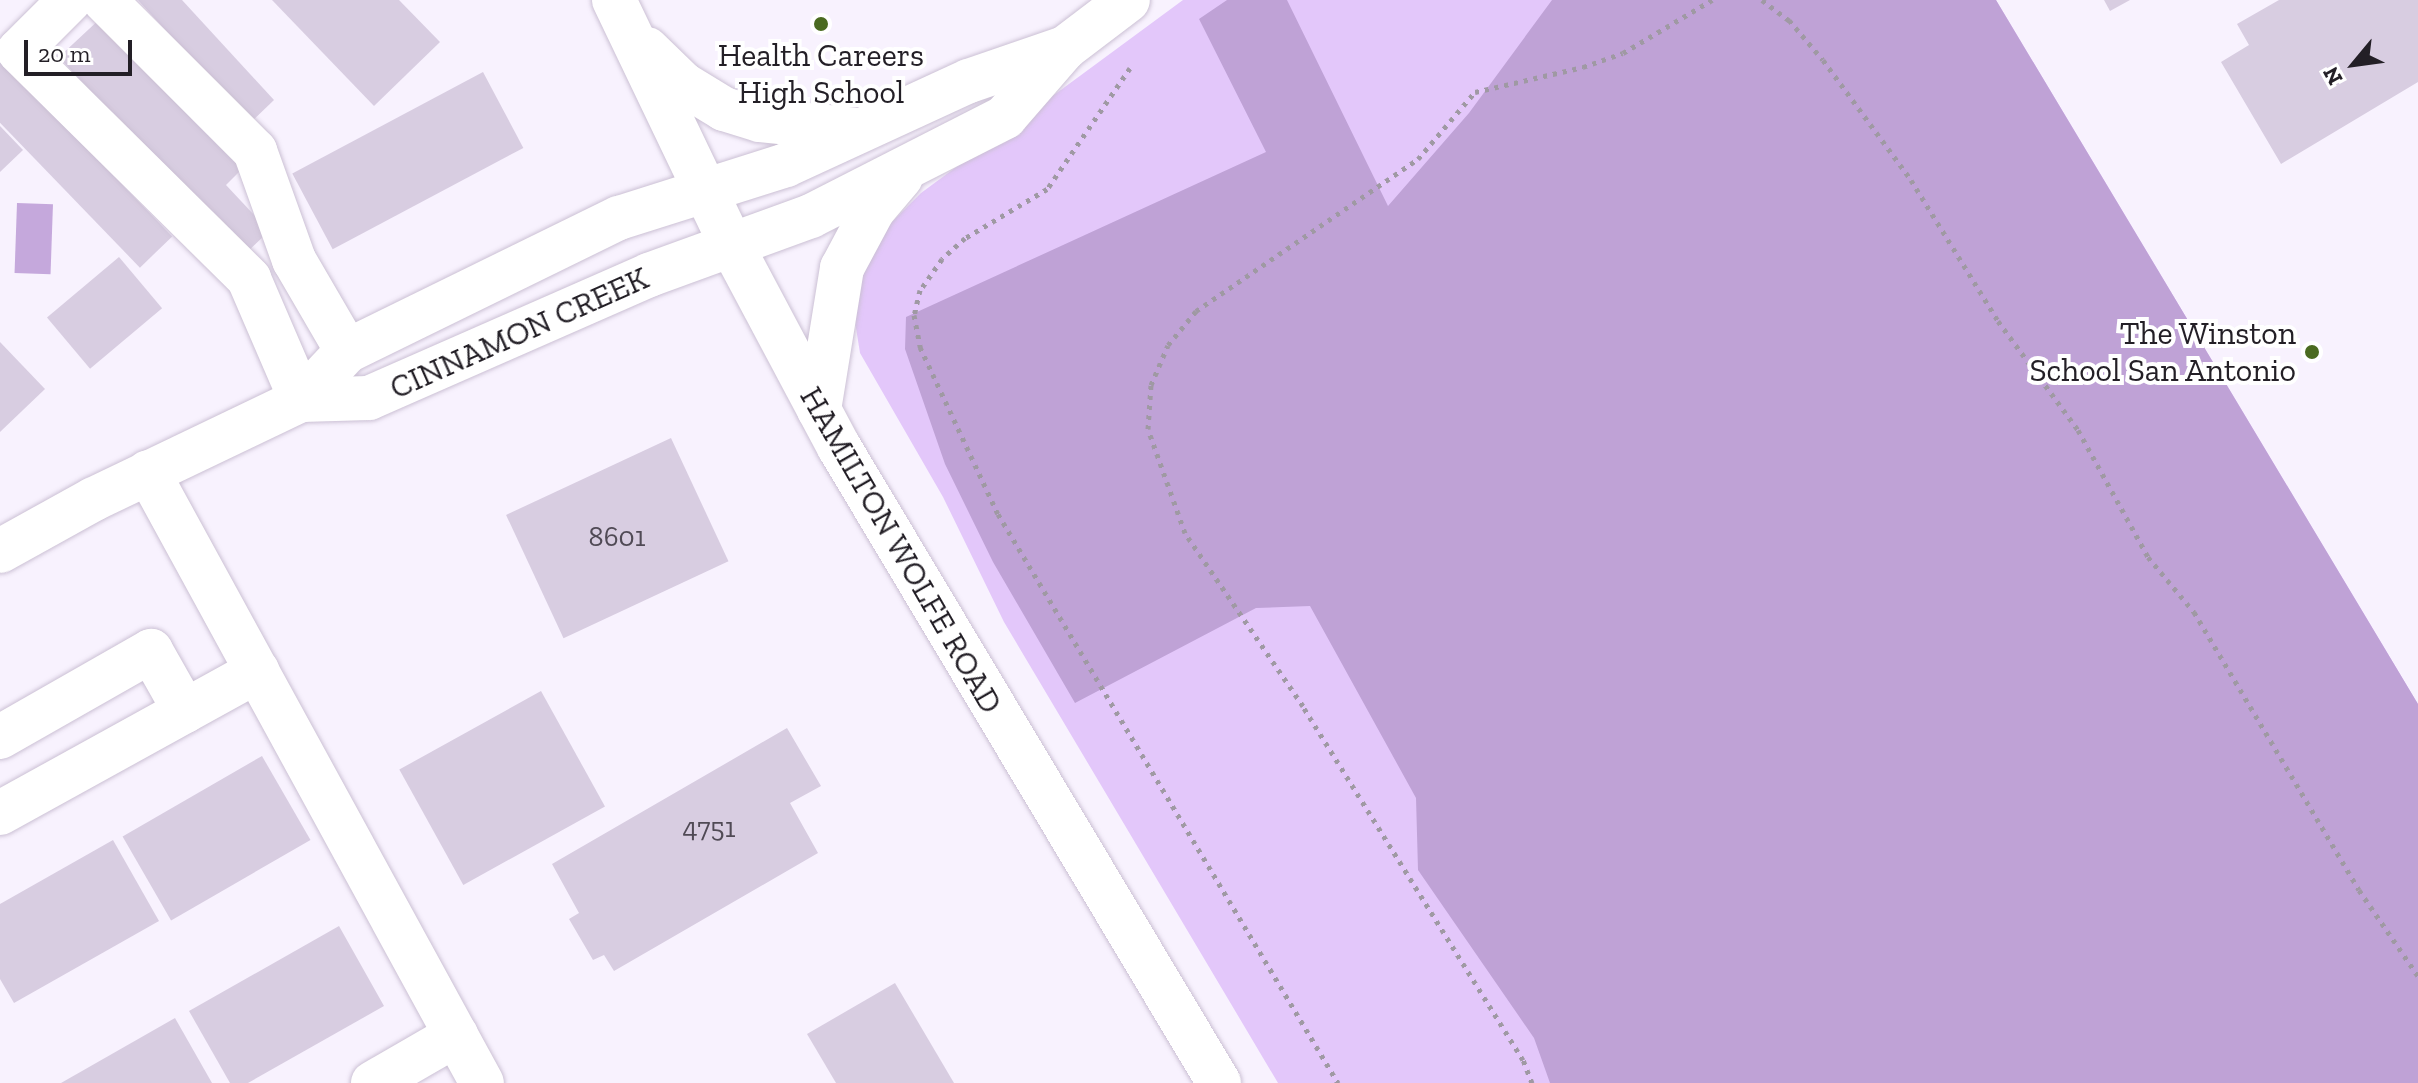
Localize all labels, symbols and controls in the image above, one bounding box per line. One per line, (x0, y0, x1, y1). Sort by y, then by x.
marker: Health Careers High School (812, 15, 830, 33)
scale bar (28, 24, 136, 74)
north arrow (2314, 24, 2394, 104)
place label: Health Careers High School (718, 37, 924, 112)
text: 20 m (38, 39, 90, 68)
text: N (2317, 62, 2348, 90)
street label: CINNAMON CREEK (384, 259, 654, 407)
place label: The Winston School San Antonio (2028, 315, 2296, 390)
marker: The Winston School San Antonio (2303, 343, 2321, 361)
street label: HAMILTON WOLFE ROAD (792, 380, 1010, 720)
house number: 8601 (589, 520, 645, 554)
house number: 4751 (683, 811, 735, 845)

